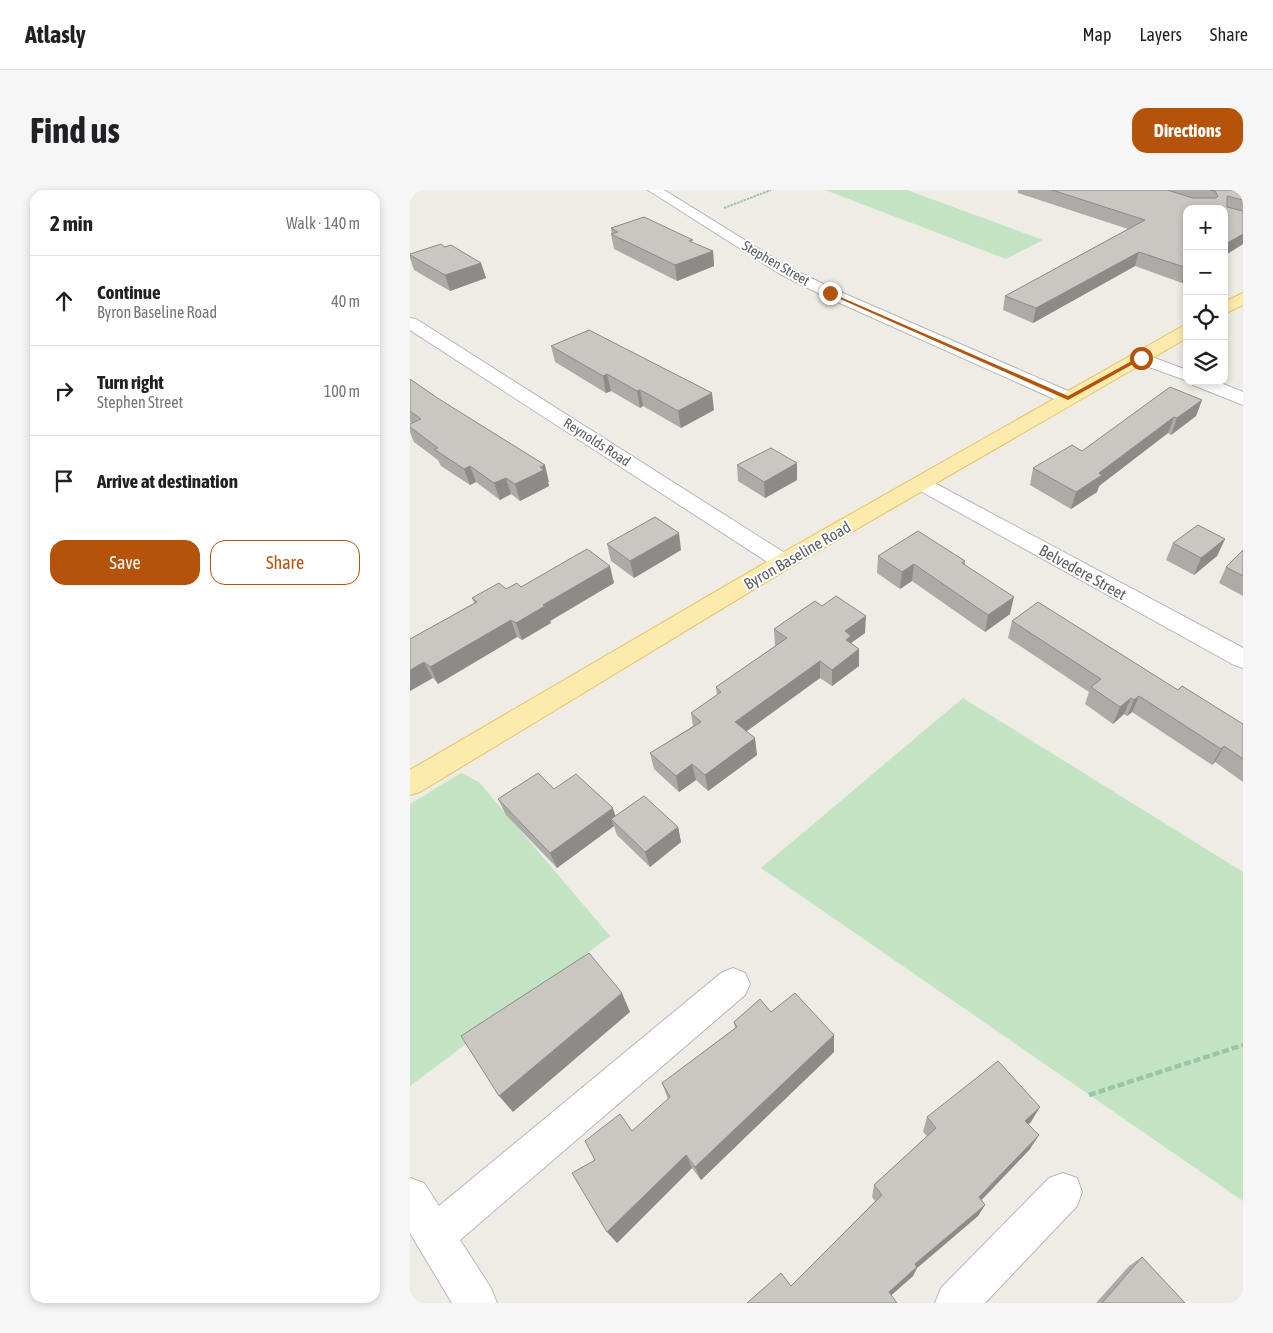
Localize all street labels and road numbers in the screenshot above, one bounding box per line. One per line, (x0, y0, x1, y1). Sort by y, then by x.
street label: Stephen Street (739, 237, 813, 289)
street label: Reynolds Road (561, 415, 633, 469)
street label: Byron Baseline Road (741, 517, 854, 594)
street label: Belvedere Street (1036, 541, 1130, 603)

